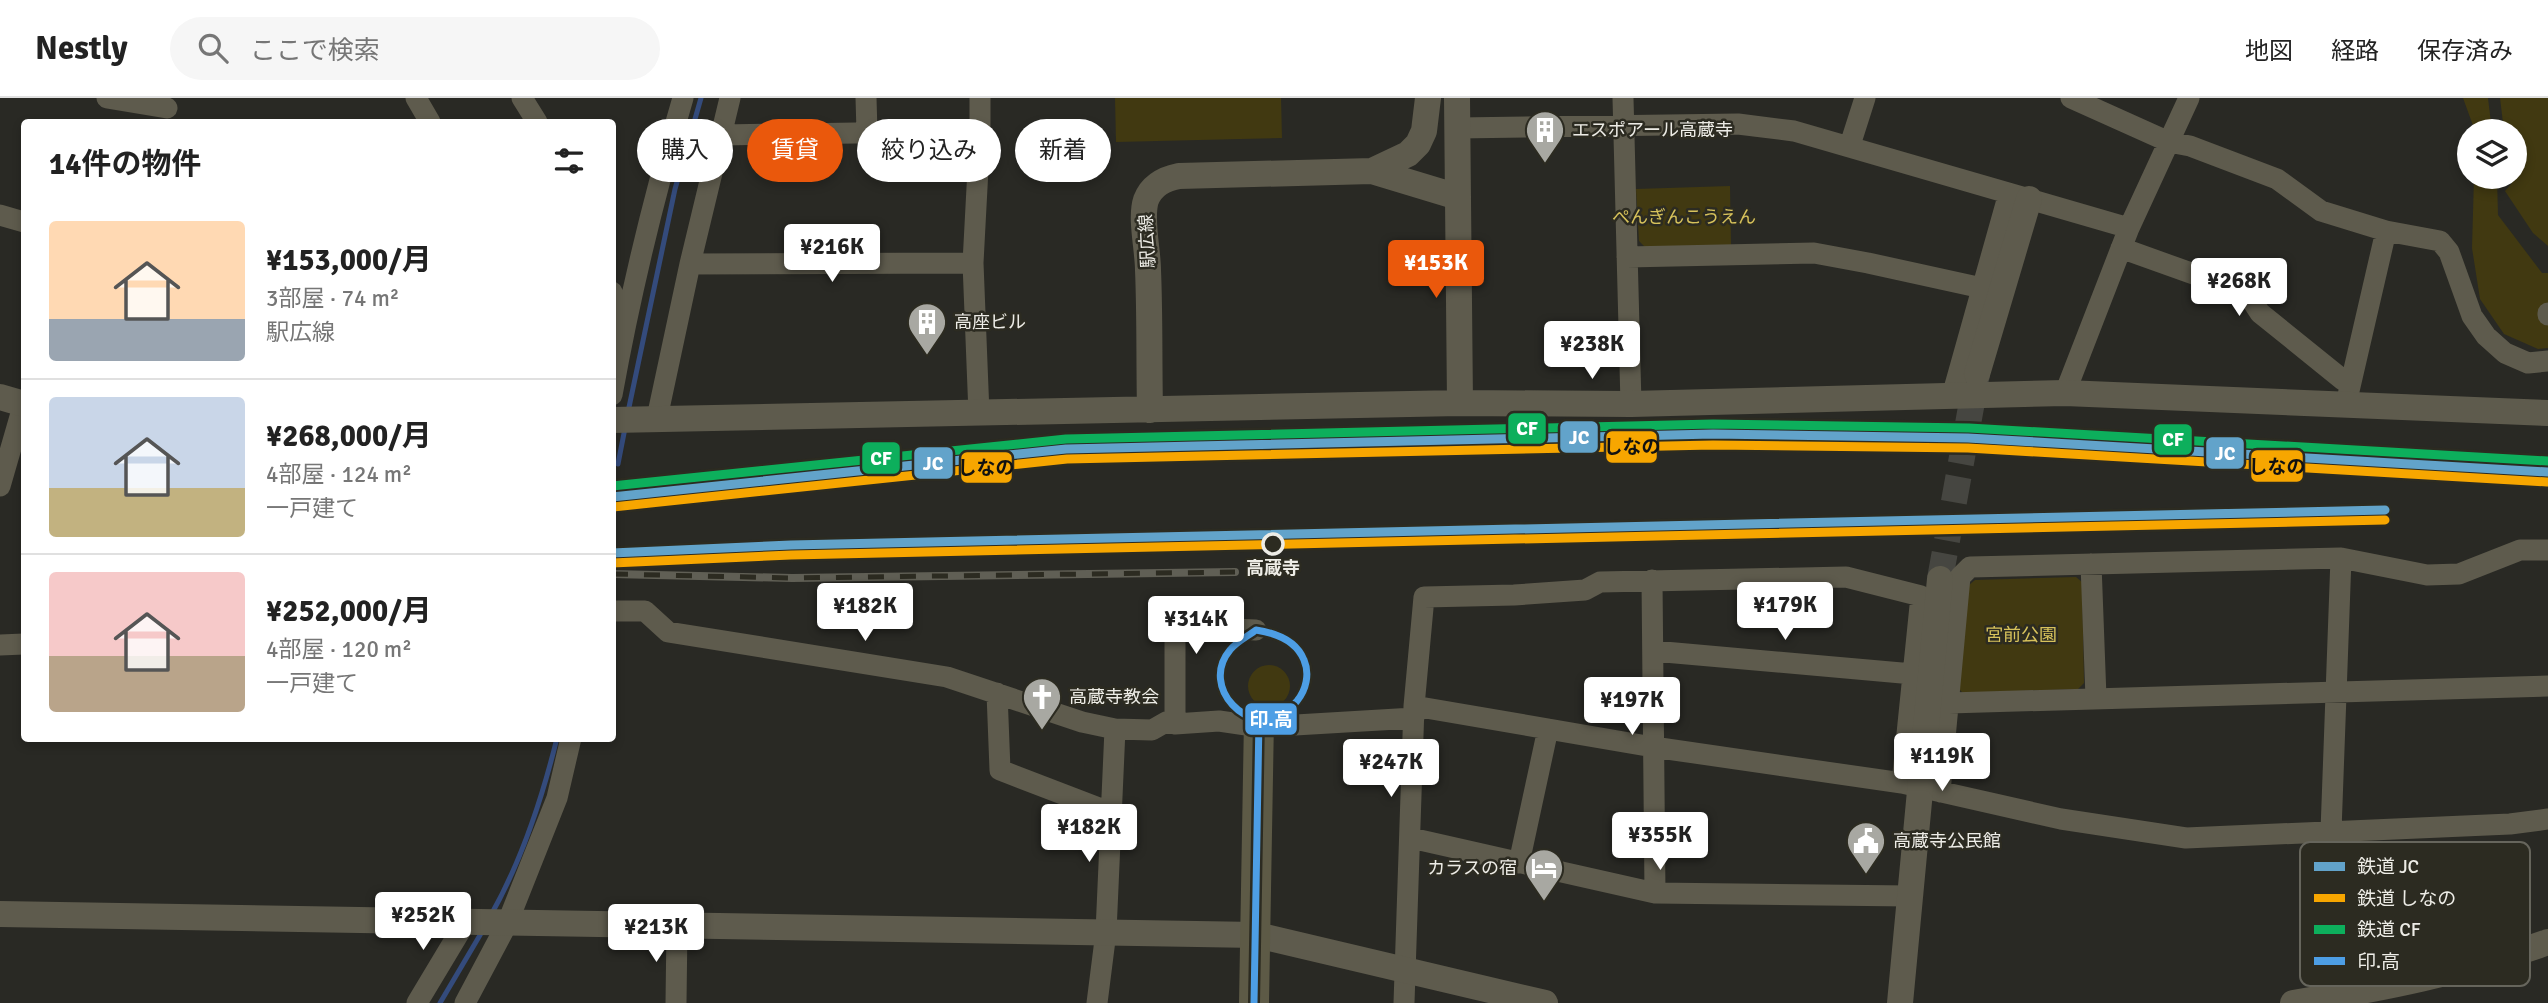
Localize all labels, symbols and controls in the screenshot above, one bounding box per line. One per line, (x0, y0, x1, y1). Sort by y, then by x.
search box (170, 17, 660, 80)
text: Nestly (35, 28, 128, 69)
icon: search (194, 29, 232, 67)
text: ここで検索 (250, 35, 380, 67)
text: 地図 (2245, 36, 2293, 66)
text: 経路 (2331, 36, 2379, 66)
text: 保存済み (2417, 36, 2513, 66)
building icon: エスポアール高蔵寺 (1524, 109, 1566, 164)
chip: 購入 (637, 119, 733, 182)
chip: 賃貸 (747, 119, 843, 182)
chip: 絞り込み (857, 119, 1001, 182)
chip: 新着 (1015, 119, 1111, 182)
place label: エスポアール高蔵寺 (1572, 119, 1733, 141)
map controls (2457, 119, 2527, 189)
button: layers (2457, 119, 2527, 189)
icon: filters (550, 142, 588, 180)
text: 14件の物件 (49, 146, 201, 183)
park label: ぺんぎんこうえん (1612, 206, 1756, 228)
street label: 駅広線 (1135, 213, 1159, 269)
pin: ¥216K (783, 225, 881, 284)
text: ¥216K (800, 232, 864, 261)
pin: ¥153K (1387, 240, 1485, 300)
text: ¥153,000/月 (266, 242, 432, 279)
text: ¥153K (1404, 248, 1468, 277)
icon: home (105, 249, 189, 333)
pin: ¥268K (2190, 258, 2288, 318)
text: ¥268K (2207, 266, 2271, 295)
text: 3部屋 · 74 m² (266, 284, 399, 313)
building icon: 高座ビル (906, 301, 948, 356)
place label: 高座ビル (954, 311, 1026, 333)
text: 駅広線 (266, 318, 335, 347)
pin: ¥238K (1543, 322, 1641, 381)
text: ¥238K (1560, 329, 1624, 358)
line badge: CF (1507, 412, 1547, 445)
text: CF (1516, 417, 1538, 441)
text: ¥268,000/月 (266, 418, 432, 455)
line badge: JC (1559, 420, 1599, 454)
line badge: CF (2153, 423, 2193, 456)
icon: home (105, 425, 189, 509)
text: JC (1569, 426, 1590, 450)
text: CF (2162, 428, 2184, 452)
line badge: しなの (1605, 430, 1658, 464)
text: しなの (1603, 435, 1661, 459)
line badge: JC (2205, 436, 2245, 470)
line badge: CF (861, 441, 901, 475)
text: JC (2215, 442, 2236, 466)
line badge: JC (913, 446, 954, 480)
text: CF (870, 447, 892, 471)
line badge: しなの (2250, 449, 2304, 483)
line badge: しなの (960, 451, 1013, 484)
text: JC (923, 452, 944, 476)
text: しなの (2248, 455, 2306, 479)
text: しなの (957, 456, 1015, 480)
text: 4部屋 · 124 m² (266, 460, 412, 489)
text: 一戸建て (266, 494, 358, 523)
marker: 高蔵寺 (1262, 533, 1284, 555)
place label: 高蔵寺 (1246, 557, 1300, 579)
pin: ¥179K (1736, 582, 1834, 642)
pin: ¥182K (816, 584, 914, 643)
text: ¥179K (1753, 590, 1817, 619)
text: ¥182K (833, 591, 897, 620)
text: ¥252,000/月 (266, 593, 432, 630)
pin: ¥314K (1147, 596, 1245, 656)
icon: home (105, 600, 189, 684)
text: ¥314K (1164, 604, 1228, 633)
park label: 宮前公園 (1985, 624, 2057, 646)
text: 4部屋 · 120 m² (266, 635, 412, 664)
text: 一戸建て (266, 669, 358, 698)
church icon: 高蔵寺教会 (1021, 676, 1063, 731)
pin: ¥197K (1583, 678, 1681, 737)
text: ¥197K (1600, 685, 1664, 714)
place label: 高蔵寺教会 (1069, 686, 1159, 708)
line badge: 印.高 (1244, 702, 1298, 736)
text: 印.高 (1249, 708, 1293, 732)
pin: ¥119K (1893, 734, 1991, 793)
pin: ¥247K (1342, 740, 1440, 799)
text: ¥119K (1910, 741, 1974, 770)
text: ¥247K (1359, 747, 1423, 776)
pin: ¥182K (1040, 804, 1138, 864)
text: ¥182K (1057, 812, 1121, 841)
pin: ¥355K (1611, 812, 1709, 872)
text: ¥355K (1628, 820, 1692, 849)
public building icon: 高蔵寺公民館 (1845, 820, 1887, 875)
place label: 高蔵寺公民館 (1893, 830, 2001, 852)
legend (2300, 842, 2530, 986)
hotel icon: カラスの宿 (1523, 847, 1565, 902)
text: 鉄道 JC (2357, 855, 2419, 879)
place label: カラスの宿 (1427, 857, 1517, 879)
text: 鉄道 しなの (2357, 887, 2456, 911)
pin: ¥252K (374, 892, 472, 952)
text: ¥252K (391, 900, 455, 929)
pin: ¥213K (607, 904, 705, 964)
text: ¥213K (624, 912, 688, 941)
text: 鉄道 CF (2357, 918, 2421, 942)
text: 印.高 (2357, 950, 2400, 974)

